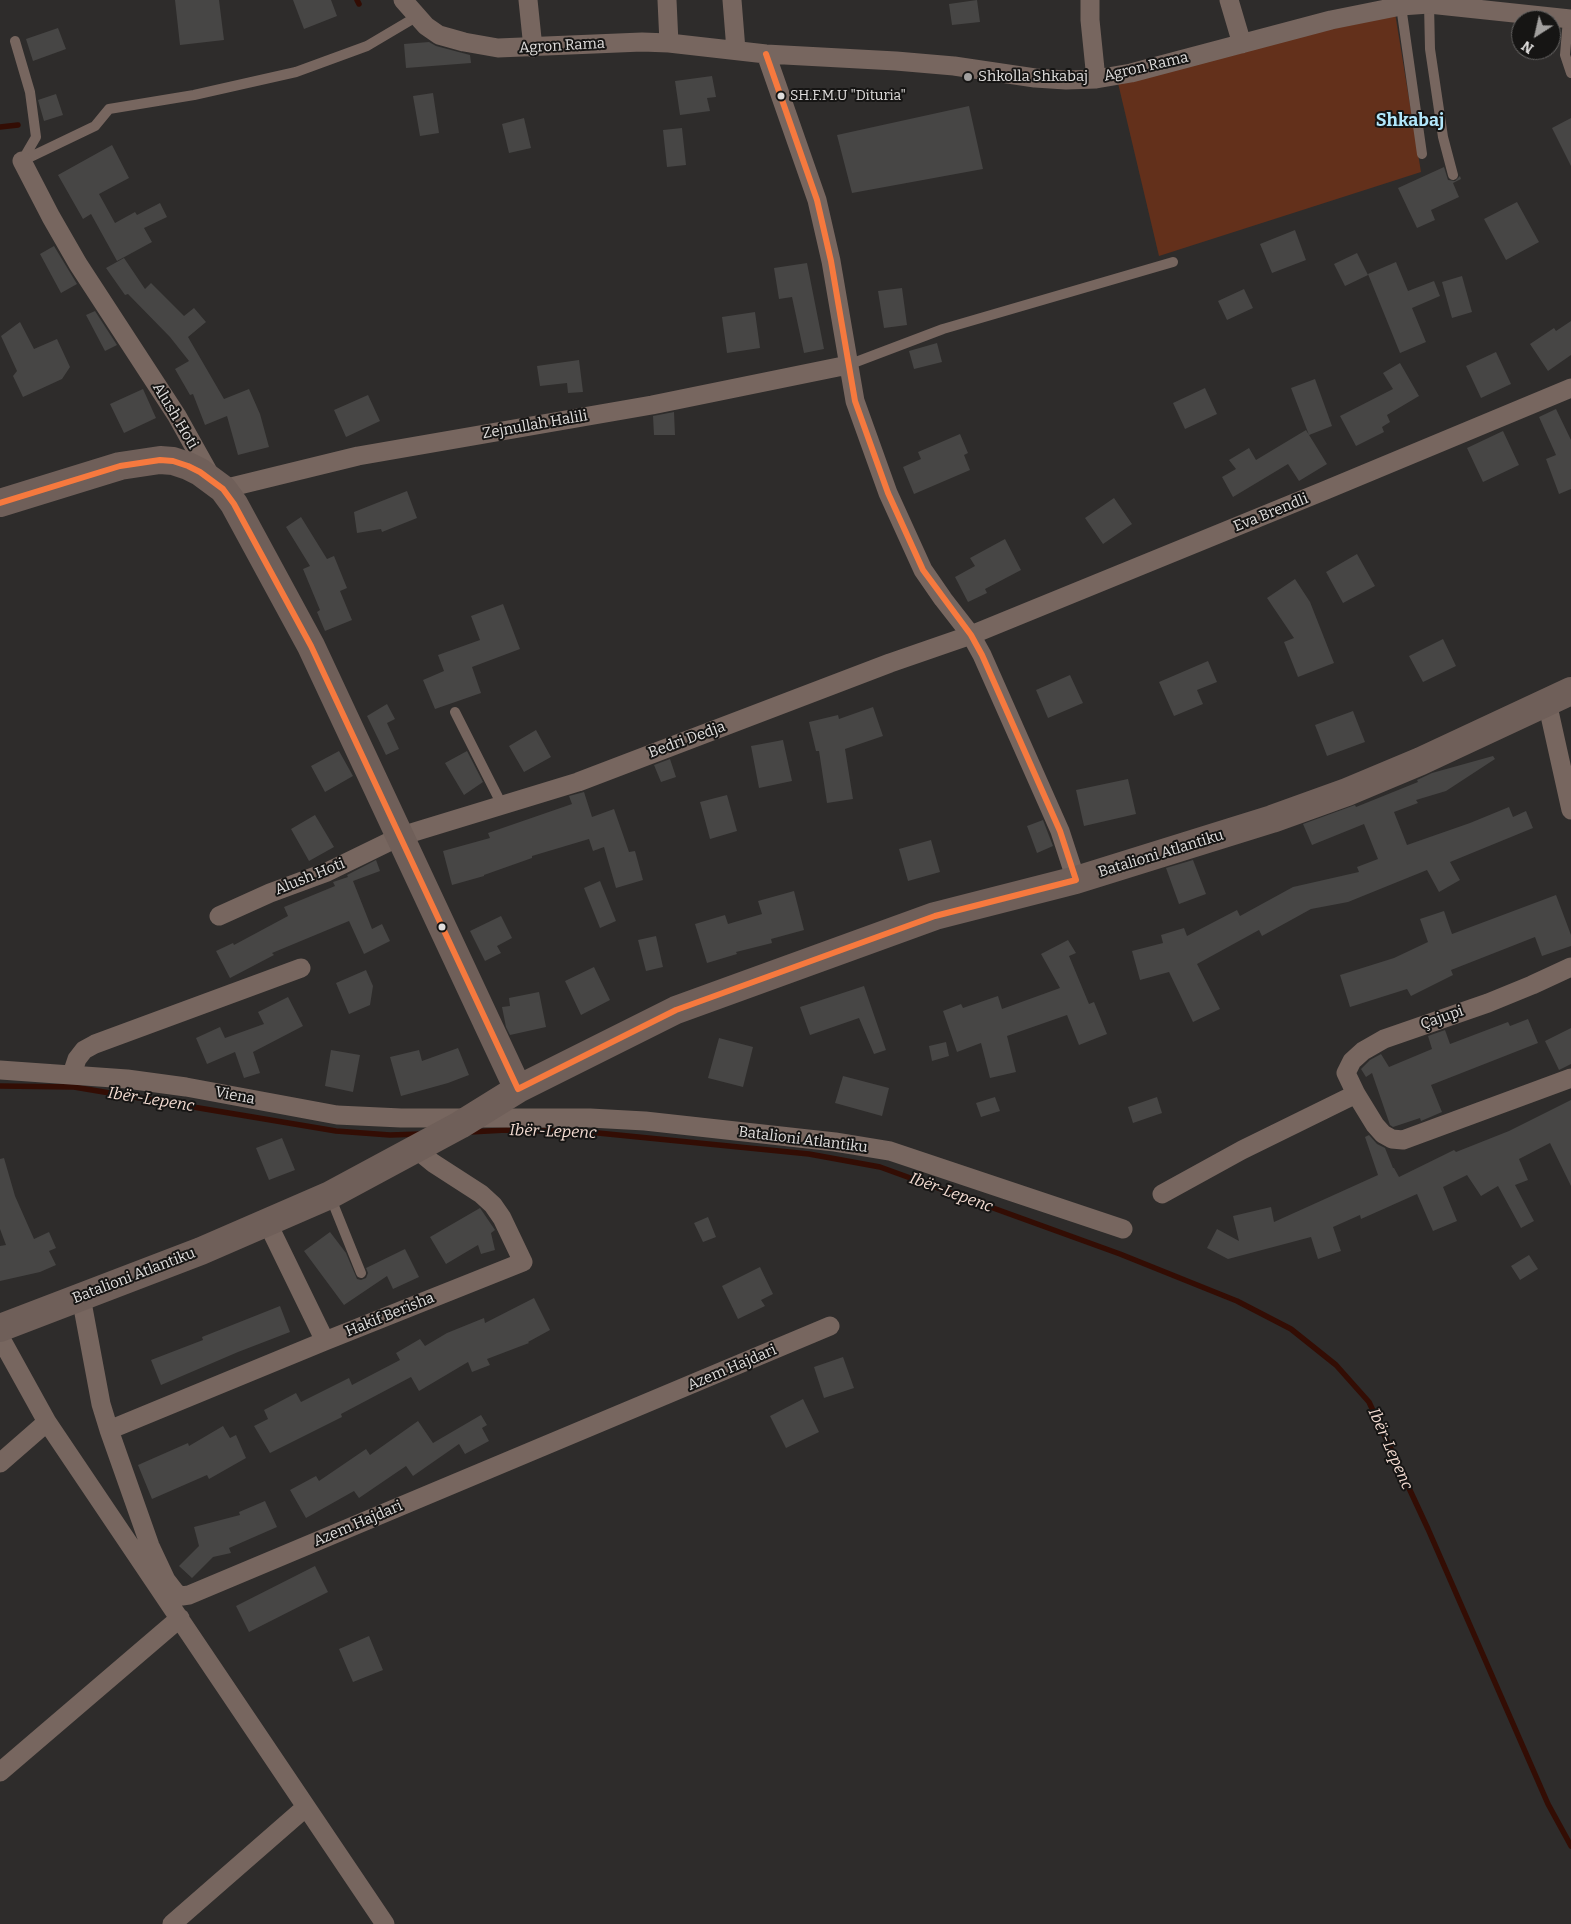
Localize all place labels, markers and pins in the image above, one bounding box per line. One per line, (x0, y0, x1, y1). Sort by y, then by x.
place label: Shkolla Shkabaj (978, 68, 1088, 86)
marker: Shkolla Shkabaj (962, 71, 974, 83)
place label: SH.F.M.U "Dituria" (790, 88, 906, 104)
marker: SH.F.M.U "Dituria" (776, 91, 786, 101)
unlabelled marker (437, 922, 447, 932)

